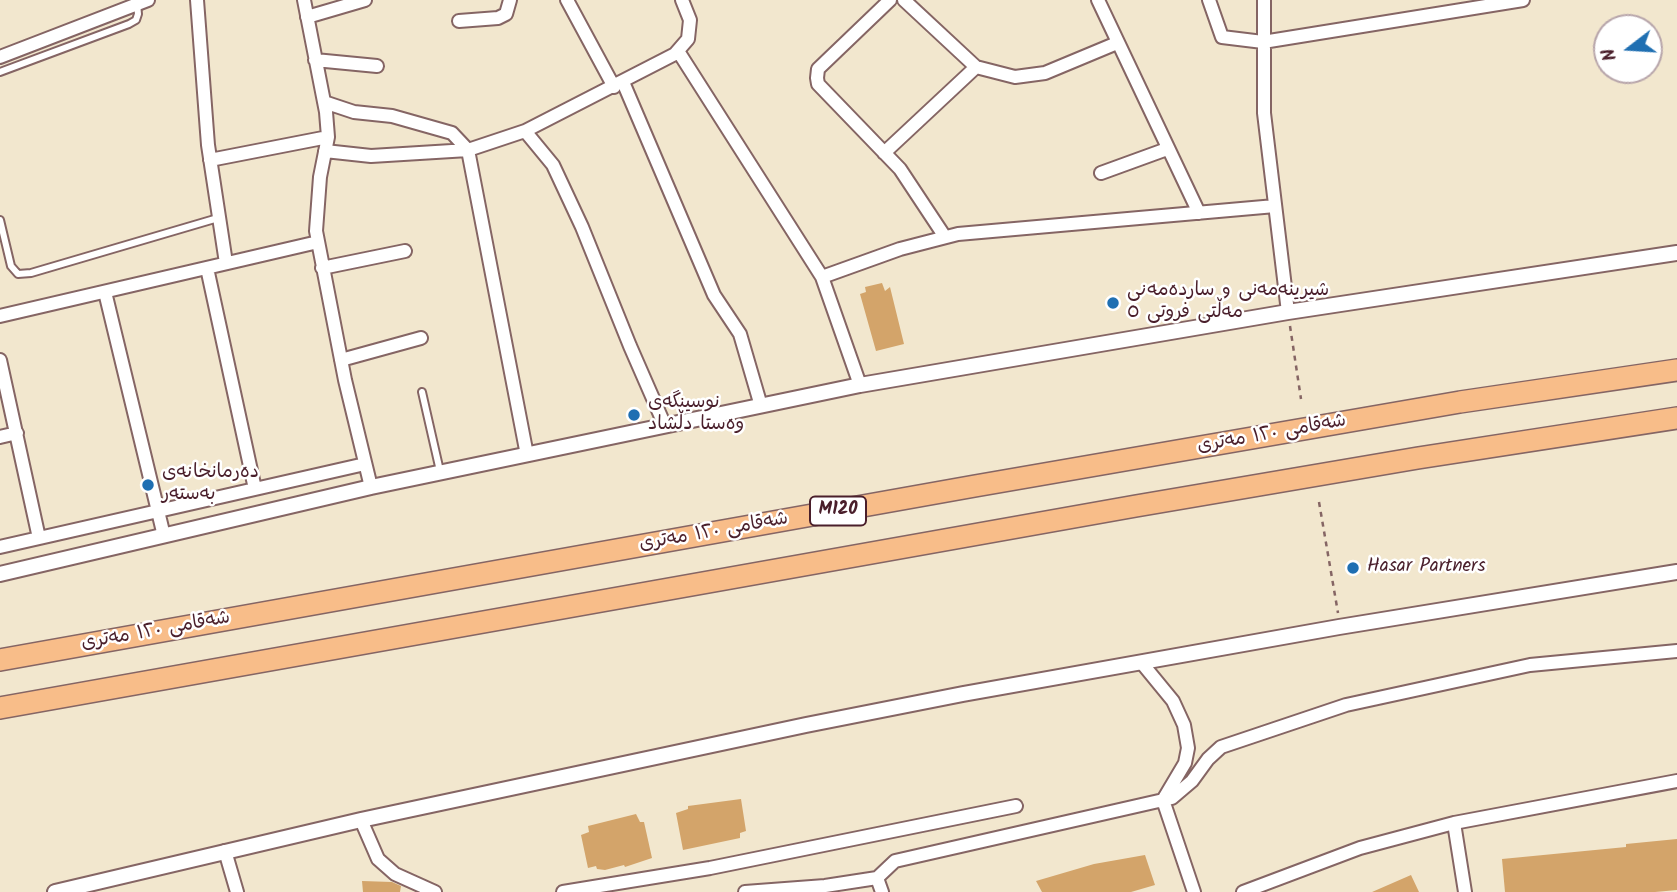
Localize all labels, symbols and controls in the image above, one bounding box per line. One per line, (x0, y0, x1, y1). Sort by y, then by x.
north arrow (1593, 14, 1663, 84)
text: N (1594, 44, 1626, 65)
place label: شیرینەمەنی و ساردەمەنی مەڵتی فروتی ٥ (1127, 281, 1329, 325)
marker: شیرینەمەنی و ساردەمەنی مەڵتی فروتی ٥ (1105, 295, 1121, 311)
place label: نوسینگەی وەستا دڵشاد (648, 393, 744, 437)
marker: نوسینگەی وەستا دڵشاد (626, 407, 642, 423)
street label: شەقامی ١٢٠ مەتری (1196, 411, 1348, 459)
place label: دەرمانخانەی بەستەر (162, 463, 259, 507)
marker: دەرمانخانەی بەستەر (140, 477, 156, 493)
road number: M120 (810, 496, 866, 526)
street label: شەقامی ١٢٠ مەتری (638, 509, 790, 557)
place label: Hasar Partners (1367, 557, 1485, 579)
marker: Hasar Partners (1345, 560, 1361, 576)
street label: شەقامی ١٢٠ مەتری (80, 608, 232, 656)

